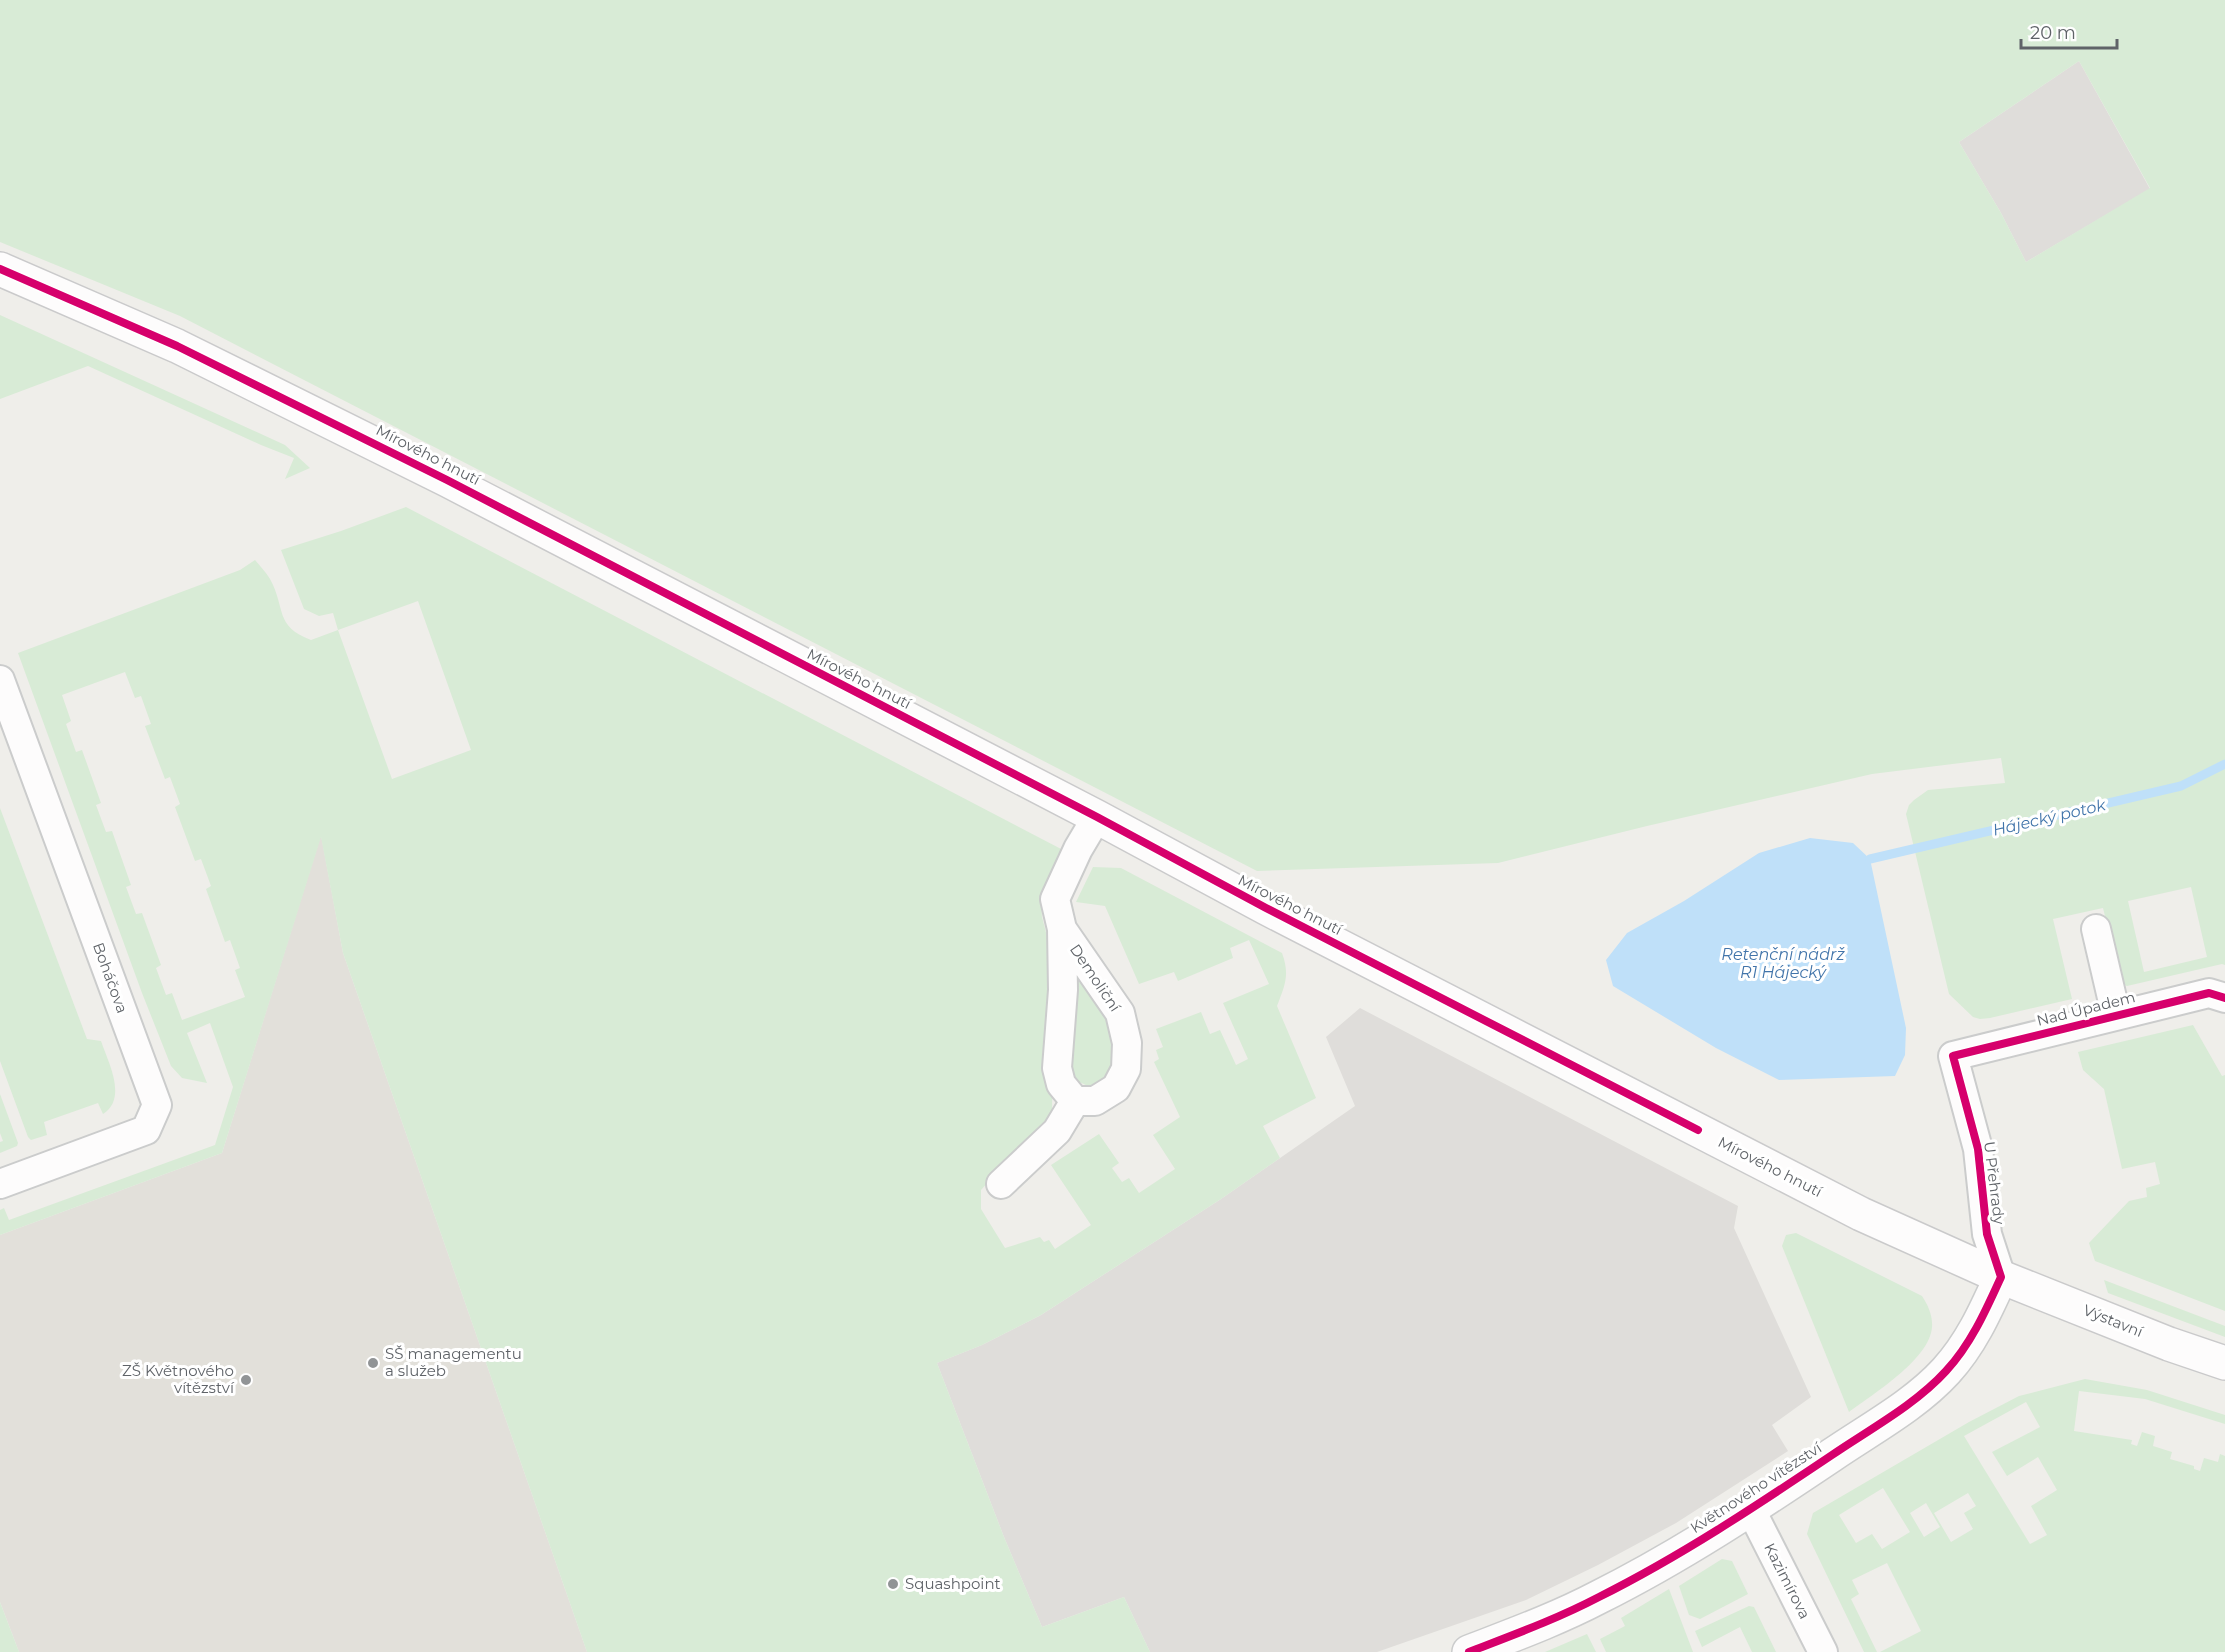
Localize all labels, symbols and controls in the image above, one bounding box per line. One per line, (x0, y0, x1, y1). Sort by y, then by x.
scale bar (2021, 12, 2117, 50)
text: 20 m (2030, 22, 2076, 44)
street label: Mírového hnutí (373, 420, 484, 489)
street label: Mírového hnutí (804, 644, 915, 713)
water label: Hájecký potok (1991, 795, 2109, 840)
street label: Mírového hnutí (1235, 870, 1346, 939)
street label: Boháčova (89, 940, 132, 1016)
street label: Demoliční (1066, 940, 1125, 1016)
water label: Retenční nádrž R1 Hájecký (1721, 945, 1845, 982)
street label: Nad Úpadem (2035, 987, 2137, 1030)
street label: Mírového hnutí (1715, 1132, 1826, 1201)
street label: U Přehrady (1980, 1140, 2009, 1227)
street label: Výstavní (2081, 1300, 2147, 1341)
place label: SŠ managementu a služeb (385, 1344, 522, 1380)
marker: SŠ managementu a služeb (366, 1356, 380, 1370)
place label: ZŠ Květnového vítězství (122, 1361, 235, 1397)
marker: ZŠ Květnového vítězství (239, 1373, 253, 1387)
street label: Květnového vítězství (1686, 1437, 1826, 1537)
street label: Kazimírova (1760, 1540, 1815, 1622)
place label: Squashpoint (905, 1574, 1001, 1593)
marker: Squashpoint (886, 1577, 900, 1591)

